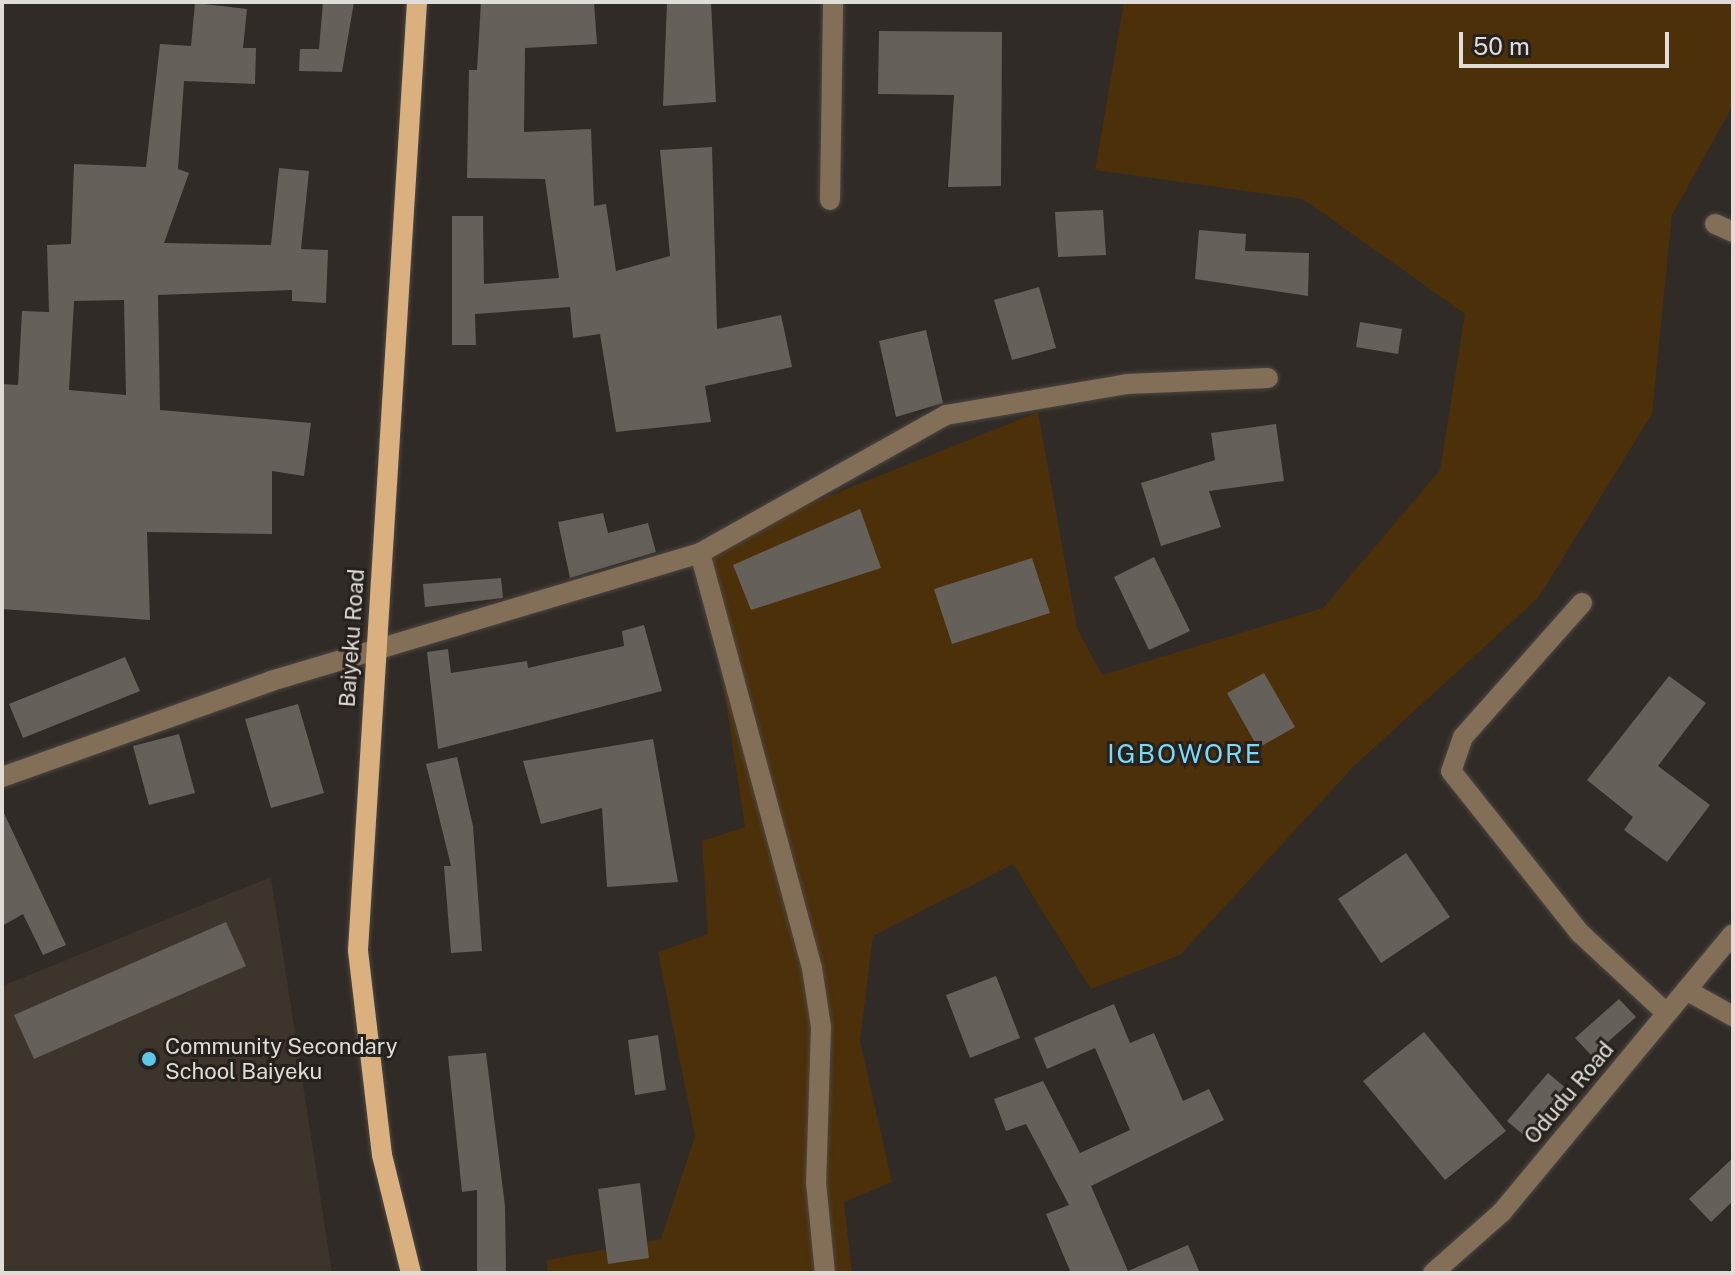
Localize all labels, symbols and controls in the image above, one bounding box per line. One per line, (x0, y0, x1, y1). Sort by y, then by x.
scale bar (1463, 16, 1673, 66)
text: 50 m (1473, 32, 1530, 60)
street label: Baiyeku Road (334, 568, 370, 708)
district label: IGBOWORE (1107, 738, 1263, 770)
place label: Community Secondary School Baiyeku (165, 1033, 398, 1084)
street label: Odudu Road (1519, 1037, 1619, 1149)
marker: Community Secondary School Baiyeku (140, 1050, 158, 1068)

